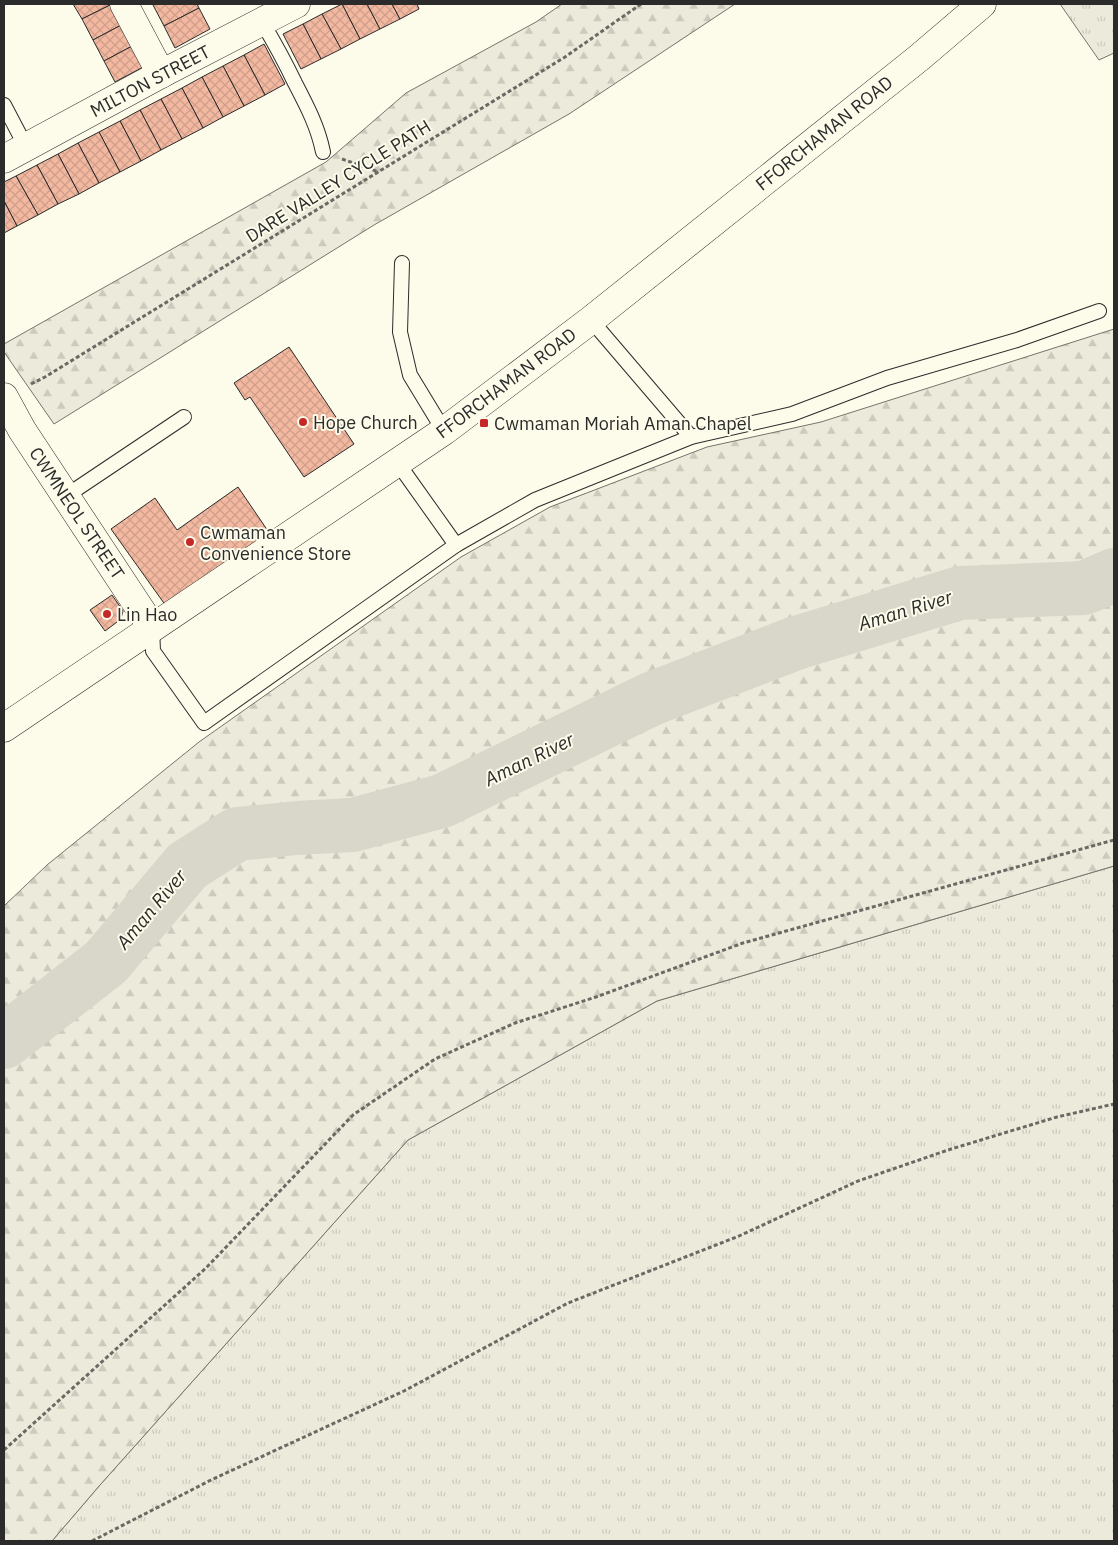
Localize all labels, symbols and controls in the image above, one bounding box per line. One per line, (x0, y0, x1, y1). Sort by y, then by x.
street label: MILTON STREET (86, 40, 214, 122)
street label: FFORCHAMAN ROAD (751, 71, 897, 195)
street label: DARE VALLEY CYCLE PATH (241, 115, 435, 247)
street label: FFORCHAMAN ROAD (431, 323, 581, 443)
place label: Hope Church (313, 411, 418, 434)
place label: Cwmaman Moriah Aman Chapel (494, 412, 752, 435)
marker: Hope Church (297, 416, 309, 428)
marker: Cwmaman Moriah Aman Chapel (478, 417, 490, 429)
street label: CWMNEOL STREET (24, 443, 130, 583)
place label: Cwmaman Convenience Store (200, 521, 351, 565)
marker: Cwmaman Convenience Store (184, 536, 196, 548)
water label: Aman River (854, 584, 956, 636)
place label: Lin Hao (117, 603, 177, 626)
marker: Lin Hao (101, 608, 113, 620)
water label: Aman River (479, 727, 579, 791)
water label: Aman River (110, 863, 192, 955)

